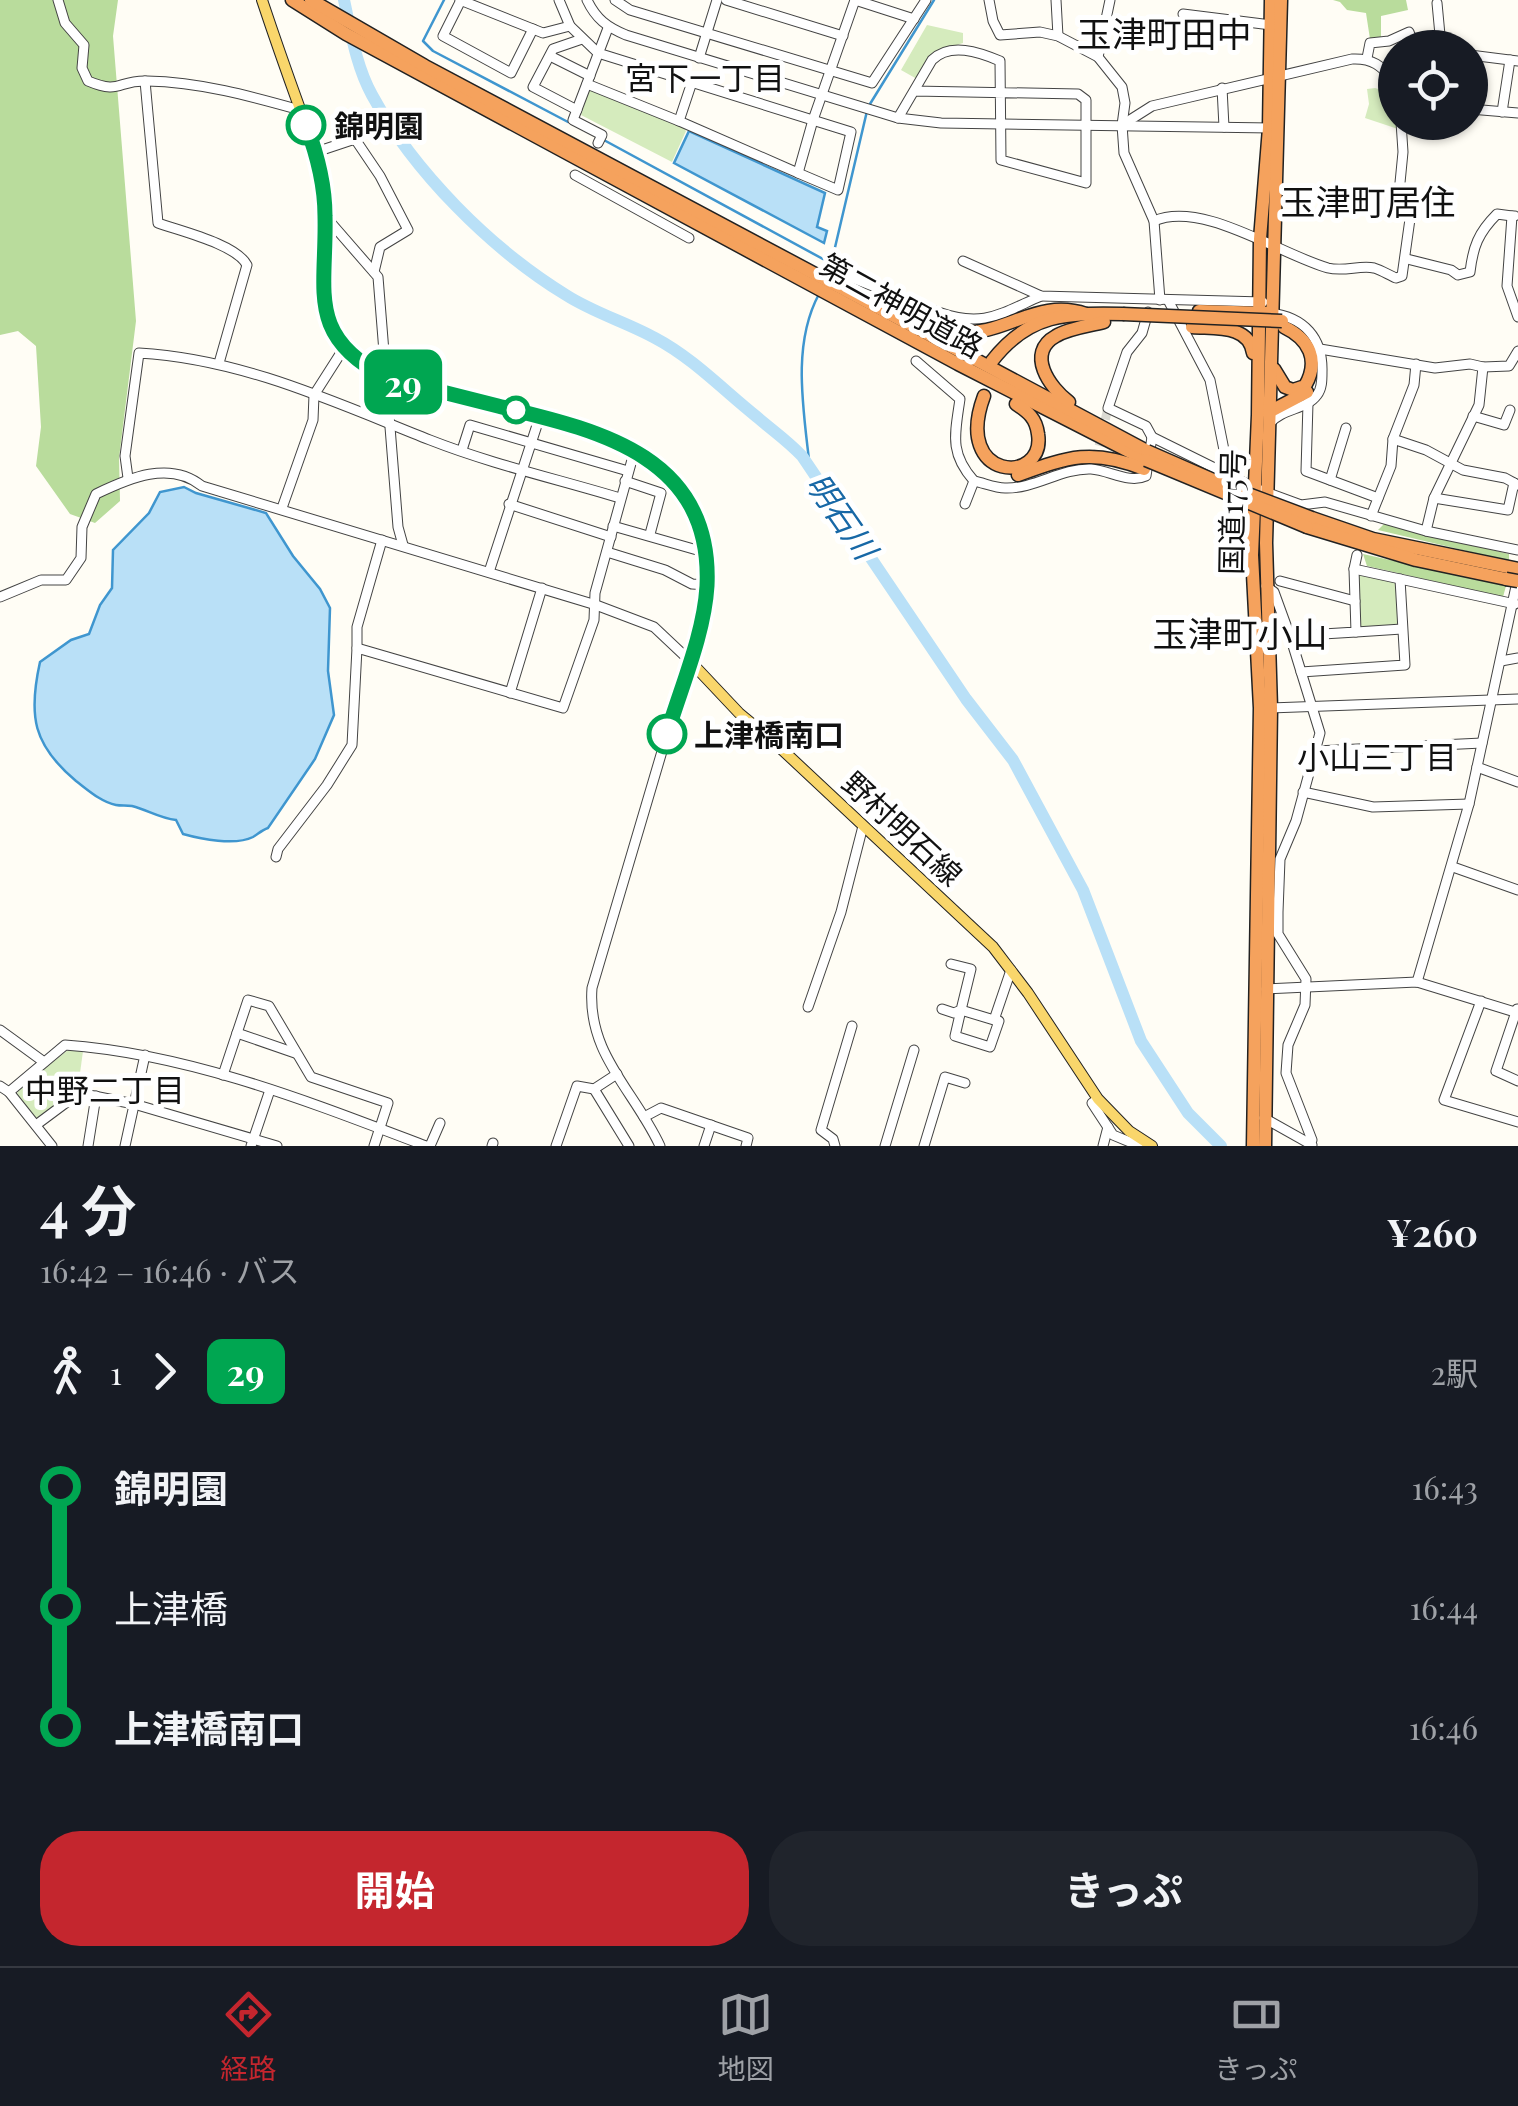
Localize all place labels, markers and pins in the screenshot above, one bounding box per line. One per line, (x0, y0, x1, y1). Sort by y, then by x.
place label: 錦明園 (334, 105, 424, 145)
marker: 錦明園 (287, 106, 325, 144)
unlabelled marker (503, 397, 529, 423)
place label: 上津橋南口 (694, 714, 844, 754)
marker: 上津橋南口 (648, 715, 686, 753)

